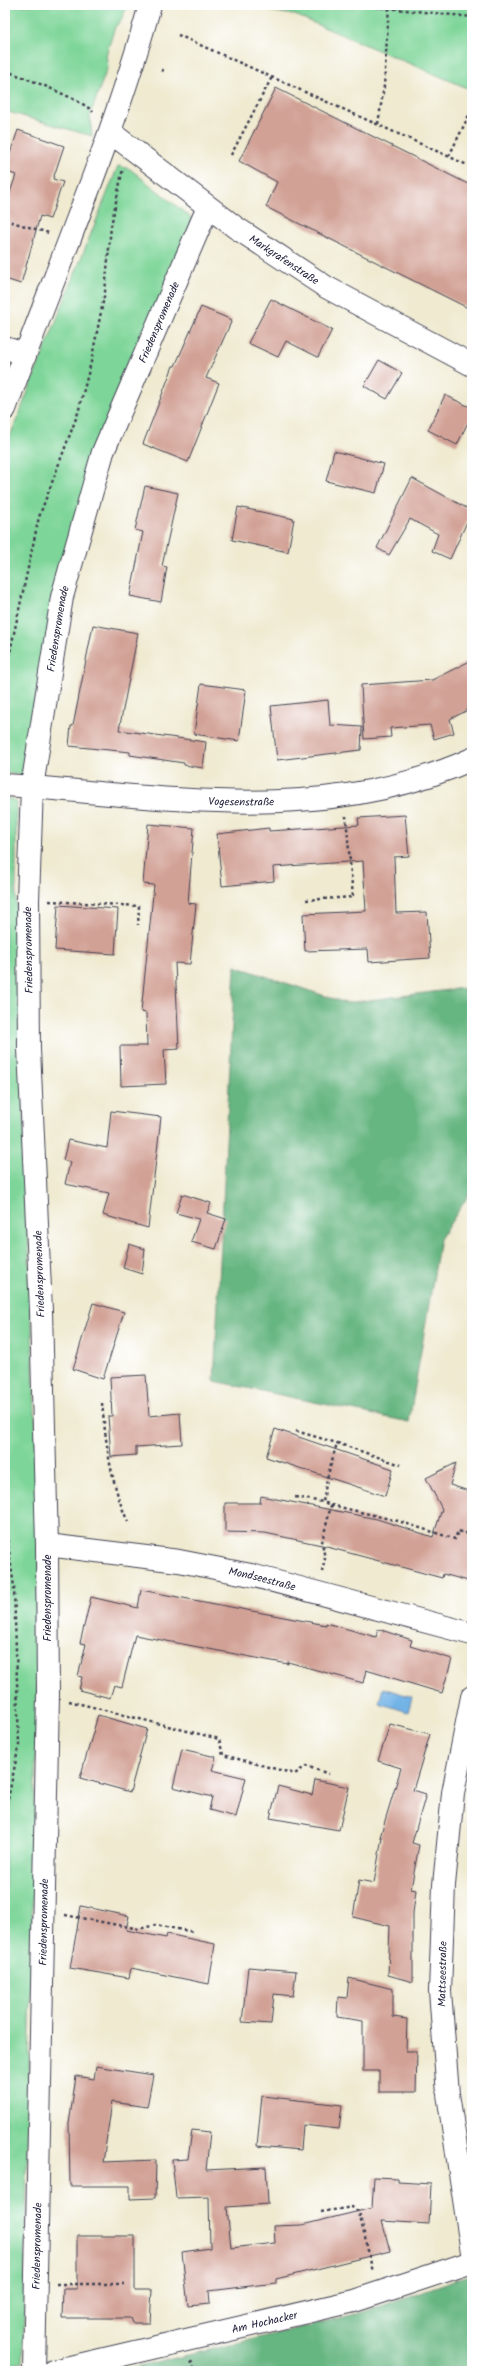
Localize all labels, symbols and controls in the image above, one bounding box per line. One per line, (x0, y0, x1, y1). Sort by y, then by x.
street label: Markgrafenstraße (245, 231, 322, 290)
street label: Friedenspromenade (134, 279, 185, 366)
street label: Friedenspromenade (42, 584, 75, 673)
street label: Vogesenstraße (208, 793, 275, 812)
street label: Friedenspromenade (19, 906, 39, 994)
street label: Friedenspromenade (29, 1230, 51, 1318)
street label: Friedenspromenade (39, 1554, 57, 1642)
street label: Mondseestraße (227, 1563, 298, 1597)
street label: Friedenspromenade (34, 1878, 54, 1966)
street label: Mattseestraße (433, 1941, 453, 2007)
street label: Friedenspromenade (28, 2202, 47, 2290)
street label: Am Hochacker (230, 2306, 301, 2339)

